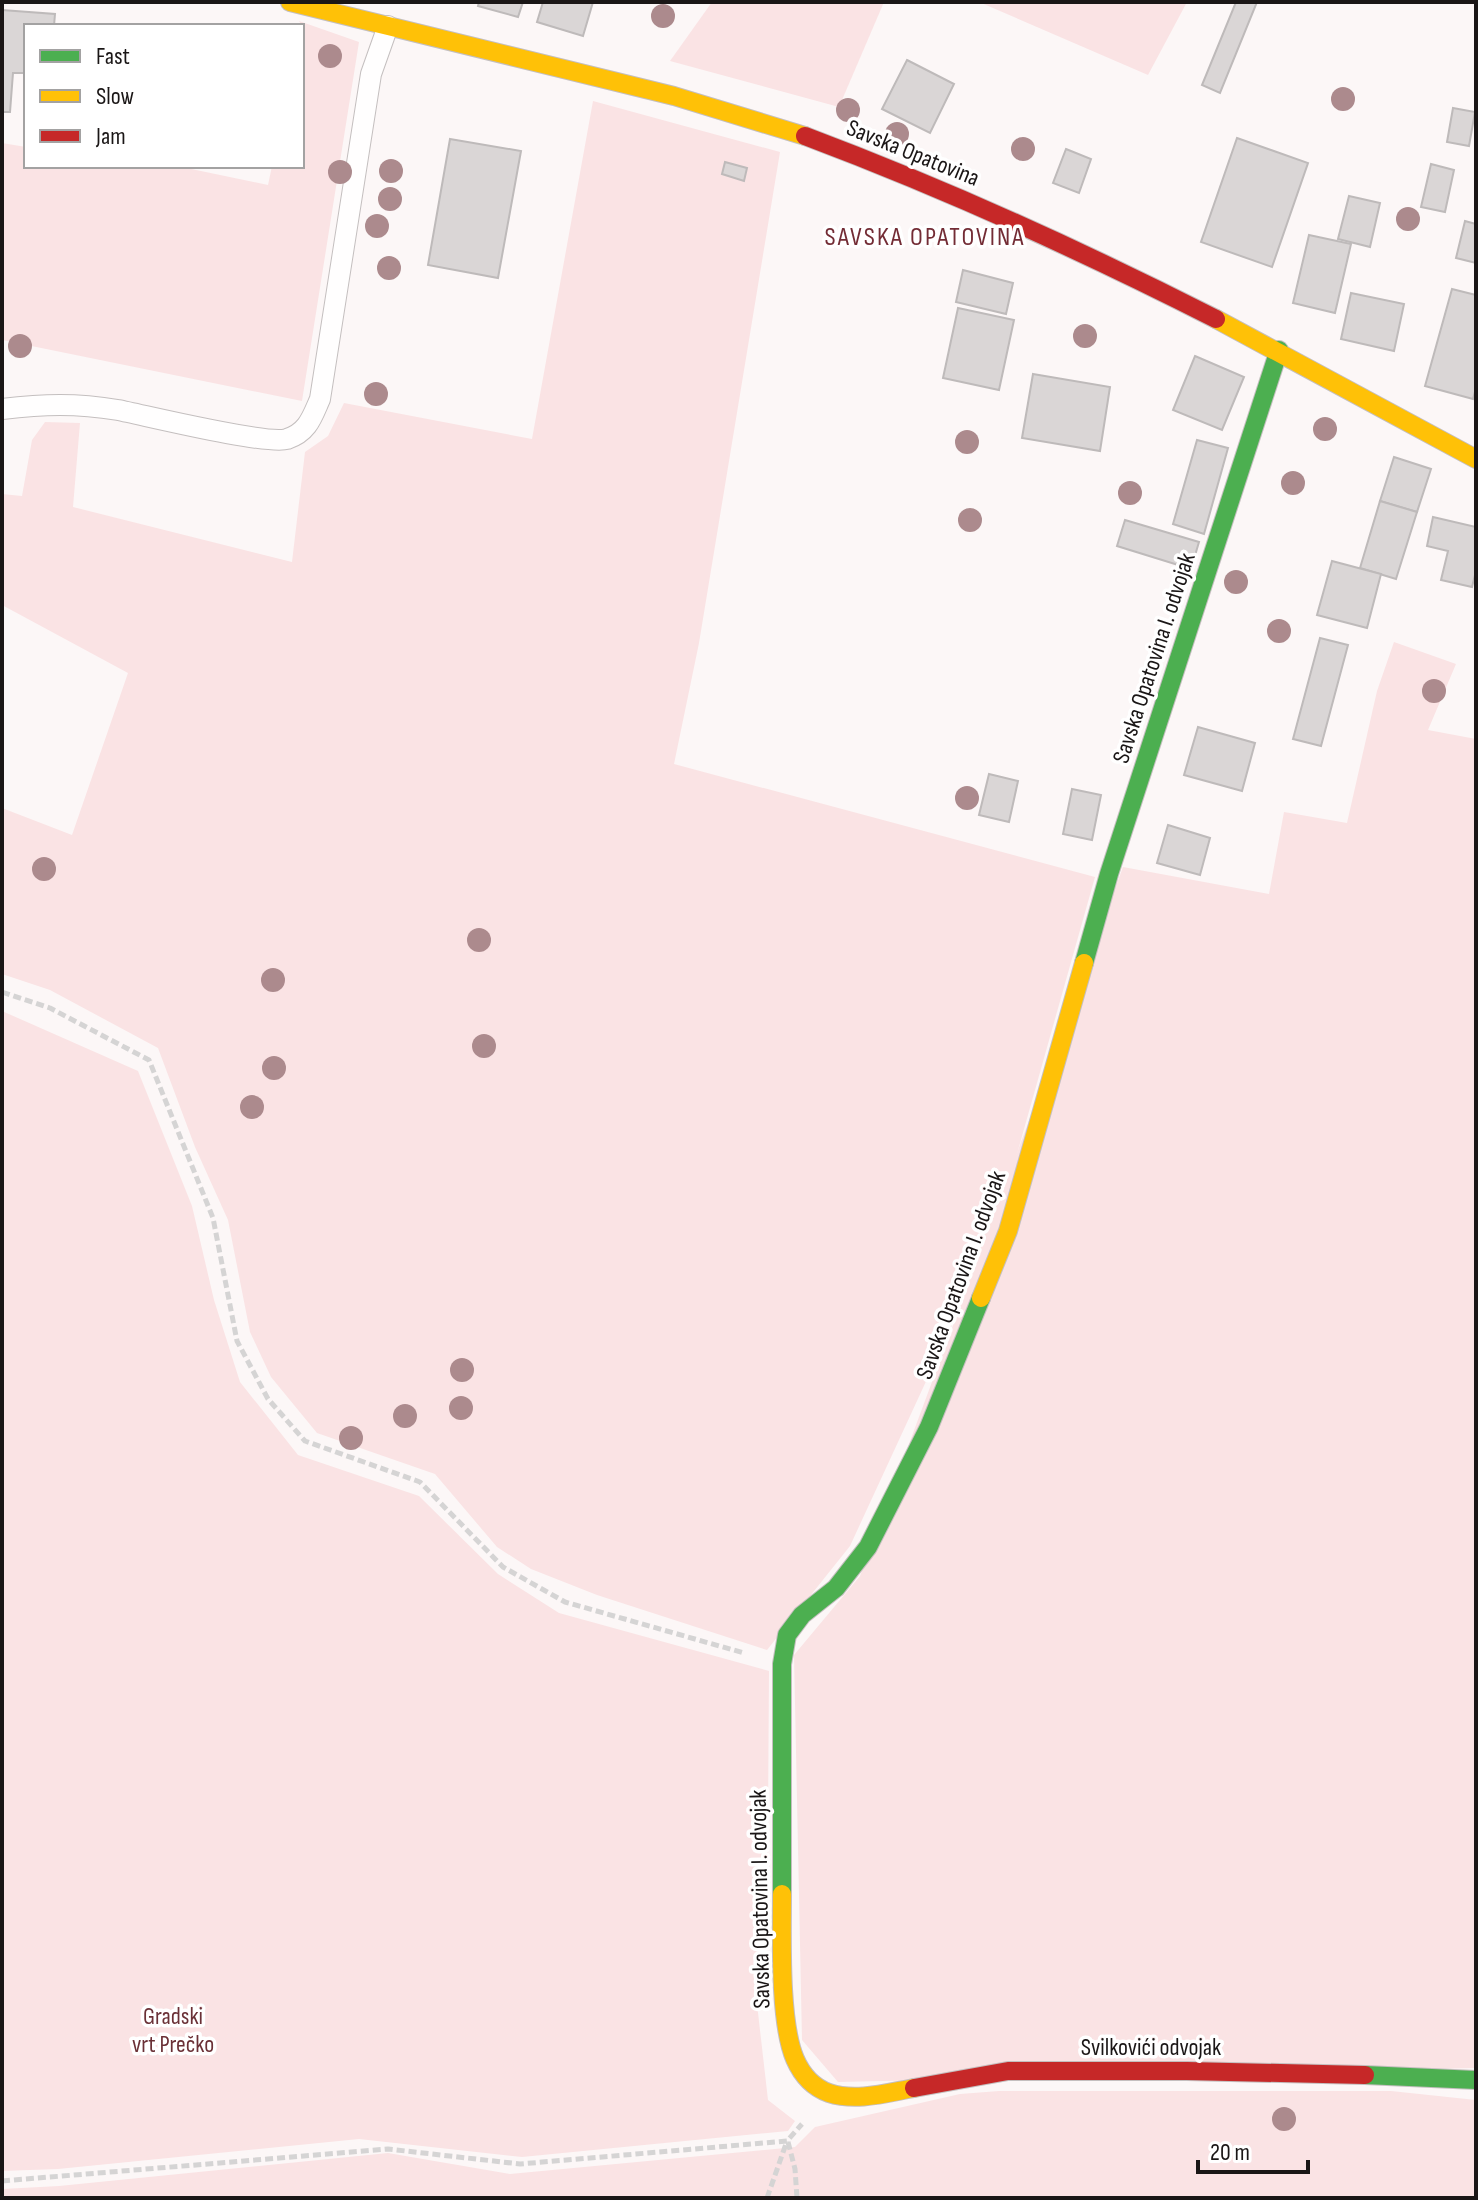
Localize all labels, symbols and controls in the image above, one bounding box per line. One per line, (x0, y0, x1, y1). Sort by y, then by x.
legend (24, 24, 304, 168)
text: Fast (96, 42, 130, 71)
text: Slow (96, 82, 134, 111)
street label: Savska Opatovina (842, 113, 984, 193)
text: Jam (95, 122, 126, 151)
district label: SAVSKA OPATOVINA (825, 222, 1025, 253)
street label: Savska Opatovina I. odvojak (1106, 549, 1202, 767)
street label: Savska Opatovina I. odvojak (910, 1167, 1012, 1383)
street label: Savska Opatovina I. odvojak (744, 1789, 776, 2009)
park label: Gradski vrt Prečko (132, 2002, 214, 2059)
street label: Svilkovići odvojak (1081, 2033, 1221, 2062)
scale bar (1198, 2124, 1308, 2174)
text: 20 m (1210, 2138, 1250, 2167)

